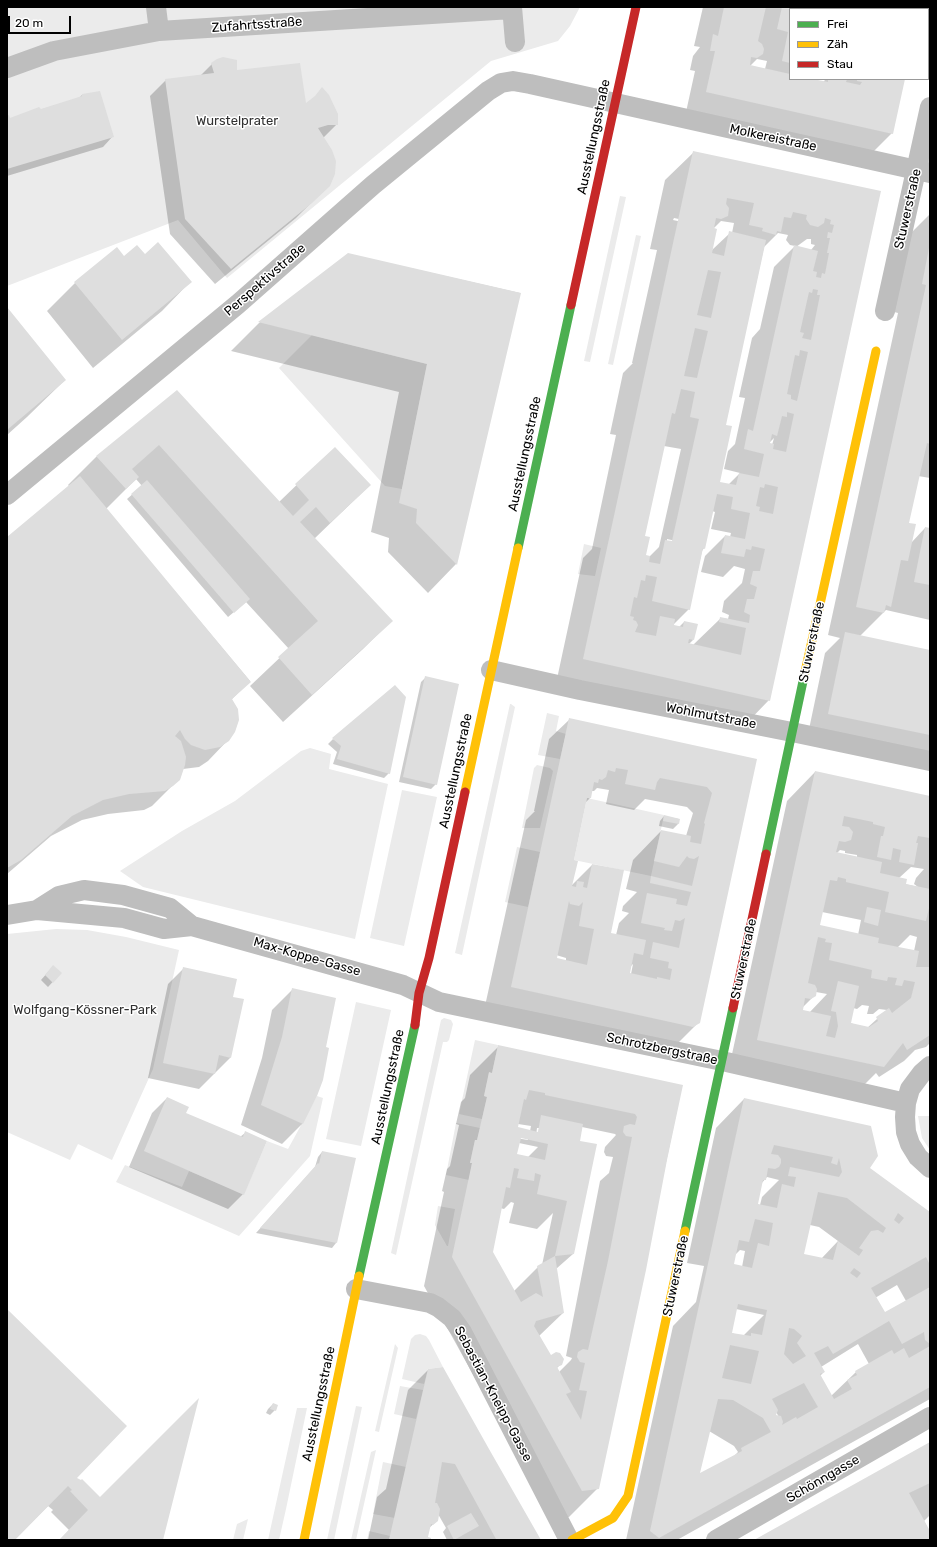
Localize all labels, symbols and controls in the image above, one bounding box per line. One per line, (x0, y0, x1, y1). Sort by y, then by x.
scale bar (10, 8, 73, 34)
legend (789, 8, 929, 80)
street label: Zufahrtsstraße (211, 14, 303, 36)
text: 20 m (15, 16, 43, 30)
text: Frei (827, 17, 848, 31)
text: Zäh (827, 37, 848, 51)
text: Stau (827, 57, 853, 71)
street label: Ausstellungsstraße (574, 78, 614, 196)
park label: Wurstelprater (196, 113, 278, 129)
street label: Molkereistraße (728, 121, 818, 155)
street label: Stuwerstraße (891, 167, 925, 251)
street label: Perspektivstraße (221, 240, 309, 320)
street label: Ausstellungsstraße (505, 395, 545, 513)
street label: Stuwerstraße (796, 600, 828, 684)
street label: Wohlmutstraße (664, 700, 758, 732)
street label: Ausstellungsstraße (436, 712, 476, 830)
street label: Stuwerstraße (728, 917, 760, 1001)
street label: Max-Koppe-Gasse (252, 934, 362, 980)
park label: Wolfgang-Kössner-Park (13, 1002, 157, 1018)
street label: Ausstellungsstraße (368, 1028, 408, 1146)
street label: Schrotzbergstraße (605, 1030, 719, 1068)
street label: Stuwerstraße (660, 1234, 692, 1318)
street label: Sebastian-Kneipp-Gasse (451, 1324, 535, 1464)
street label: Ausstellungsstraße (299, 1345, 339, 1463)
street label: Schönngasse (784, 1452, 862, 1506)

